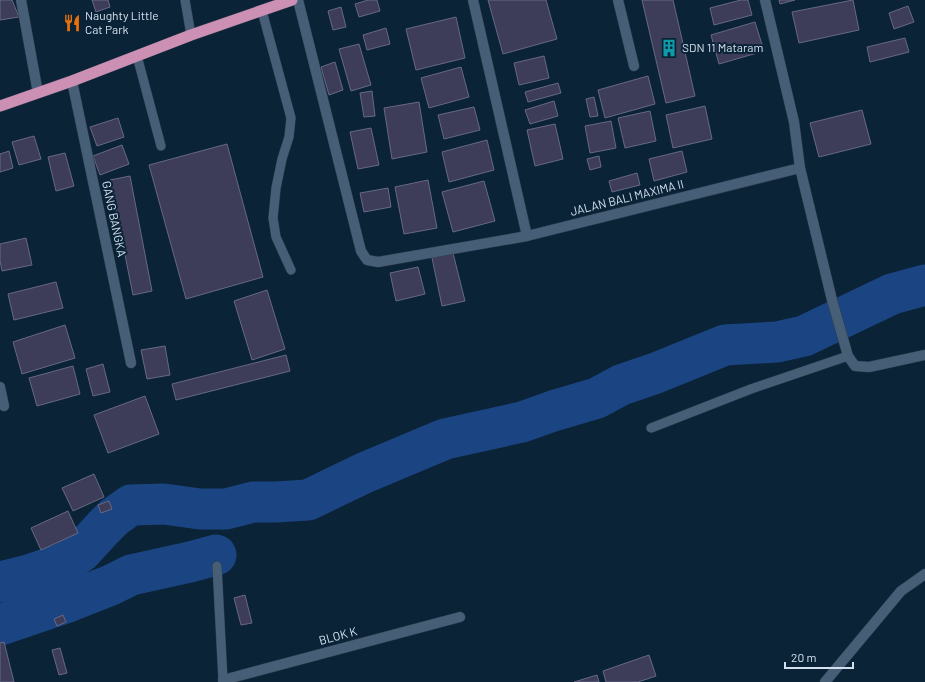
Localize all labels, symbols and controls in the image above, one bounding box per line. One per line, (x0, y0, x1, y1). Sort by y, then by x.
place label: Naughty Little Cat Park (85, 8, 159, 36)
restaurant icon: Naughty Little Cat Park (62, 13, 82, 33)
building icon: SDN 11 Mataram (659, 38, 679, 58)
place label: SDN 11 Mataram (682, 40, 763, 54)
street label: JALAN BALI MAXIMA II (568, 176, 685, 218)
street label: GANG BANGKA (100, 179, 130, 258)
street label: BLOK K (317, 623, 359, 647)
scale bar (785, 644, 853, 670)
text: 20 m (791, 650, 817, 664)

